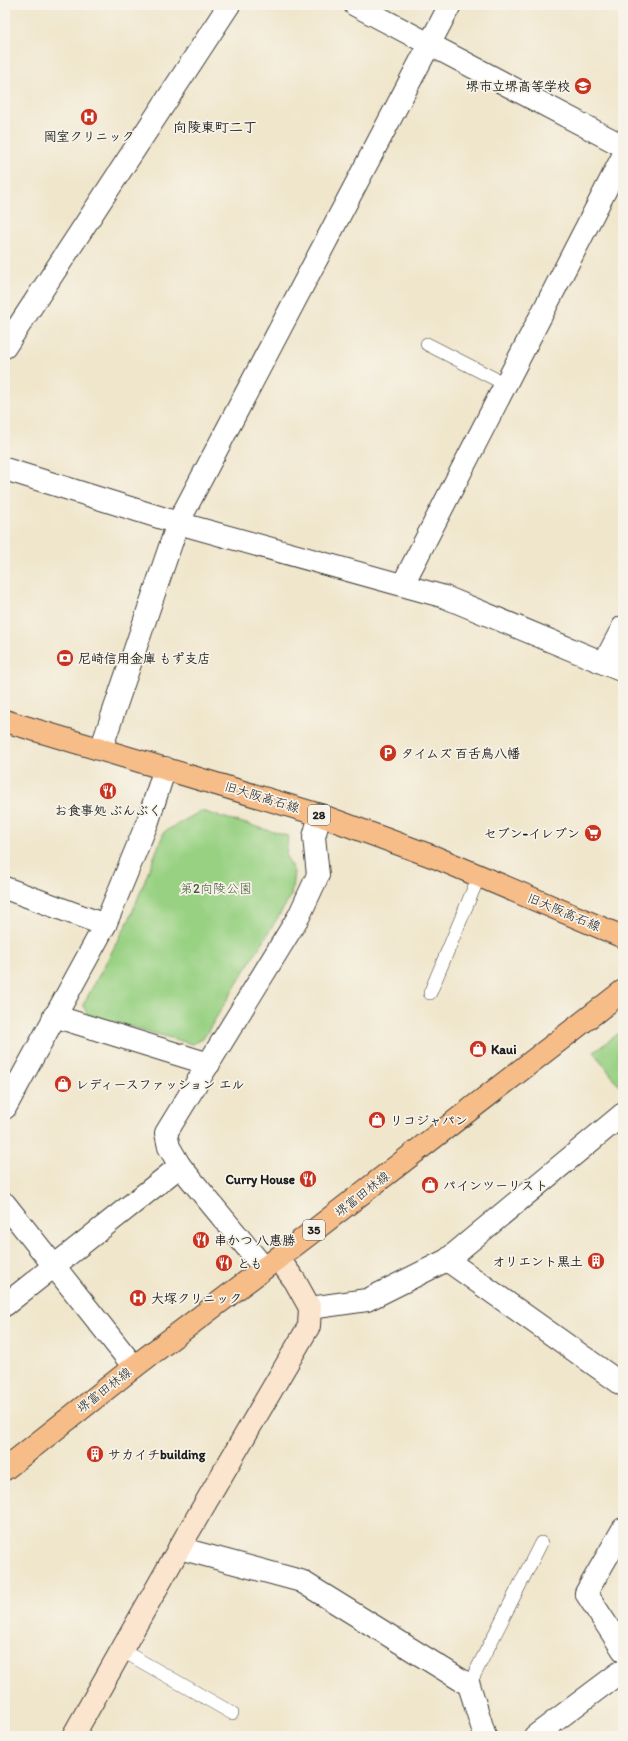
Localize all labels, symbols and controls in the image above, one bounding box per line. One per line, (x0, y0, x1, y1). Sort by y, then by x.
school or university icon: 堺市立堺高等学校 (573, 76, 593, 96)
place label: 堺市立堺高等学校 (466, 79, 570, 94)
hospital icon: 岡室クリニック (79, 107, 99, 127)
district label: 向陵東町二丁 (173, 119, 257, 136)
place label: 岡室クリニック (43, 129, 135, 144)
bank icon: 尼崎信用金庫 もず支店 (55, 648, 75, 668)
place label: 尼崎信用金庫 もず支店 (78, 651, 210, 666)
parking icon: タイムズ 百舌鳥八幡 (378, 743, 398, 763)
place label: タイムズ 百舌鳥八幡 (401, 746, 520, 761)
street label: 旧大阪高石線 (223, 778, 302, 816)
restaurant icon: お食事処 ぶんぶく (98, 781, 118, 801)
place label: お食事処 ぶんぶく (55, 803, 161, 818)
road number: 28 (308, 805, 330, 825)
supermarket icon: セブン-イレブン (583, 823, 603, 843)
place label: セブン-イレブン (484, 826, 580, 841)
park label: 第2向陵公園 (180, 881, 252, 896)
street label: 旧大阪高石線 (525, 890, 604, 935)
shop icon: Kaui (468, 1039, 488, 1059)
place label: Kaui (491, 1042, 516, 1057)
shop icon: レディースファッション エル (53, 1074, 73, 1094)
place label: レディースファッション エル (76, 1077, 245, 1092)
shop icon: リコジャパン (367, 1110, 387, 1130)
place label: リコジャパン (390, 1113, 468, 1128)
street label: 堺富田林線 (332, 1167, 393, 1220)
restaurant icon: Curry House (298, 1169, 318, 1189)
place label: Curry House (226, 1172, 295, 1188)
shop icon: パインツーリスト (420, 1175, 440, 1195)
place label: パインツーリスト (443, 1178, 548, 1193)
road number: 35 (303, 1220, 325, 1240)
restaurant icon: 串かつ 八惠勝 (191, 1230, 211, 1250)
place label: 串かつ 八惠勝 (214, 1233, 296, 1248)
building icon: オリエント黒土 (586, 1251, 606, 1271)
restaurant icon: とも (214, 1253, 234, 1273)
place label: オリエント黒土 (492, 1254, 583, 1269)
place label: とも (237, 1256, 263, 1271)
hospital icon: 大塚クリニック (128, 1288, 148, 1308)
place label: 大塚クリニック (151, 1291, 242, 1306)
street label: 堺富田林線 (74, 1363, 135, 1416)
building icon: サカイチbuilding (85, 1444, 105, 1464)
place label: サカイチbuilding (108, 1447, 206, 1463)

